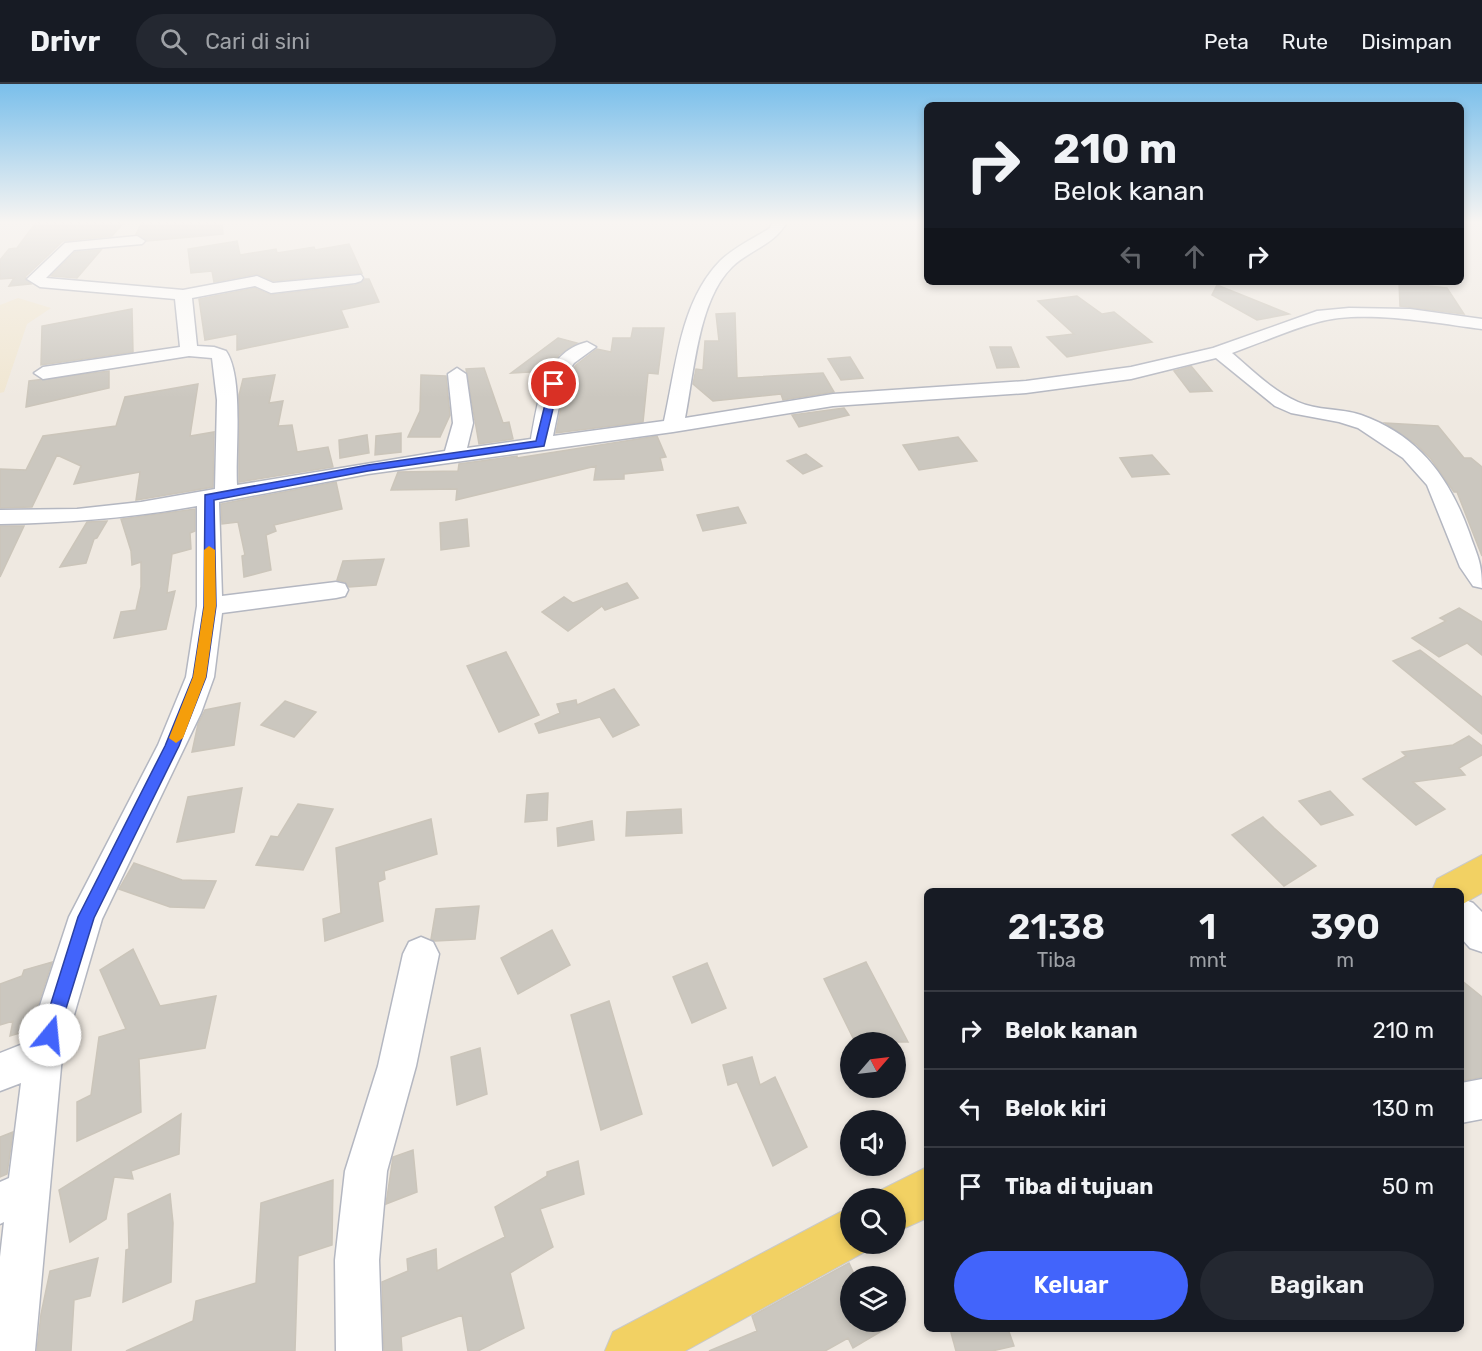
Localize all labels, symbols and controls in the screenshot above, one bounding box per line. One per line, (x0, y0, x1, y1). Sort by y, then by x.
search box (136, 14, 556, 68)
text: Drivr (30, 25, 100, 58)
icon: search (157, 25, 190, 58)
text: Cari di sini (205, 28, 310, 55)
text: Peta (1204, 29, 1249, 54)
text: Rute (1282, 29, 1328, 54)
text: Disimpan (1361, 29, 1452, 54)
text: 210 m (1053, 124, 1177, 174)
icon: right (954, 126, 1032, 204)
text: Belok kanan (1053, 175, 1205, 207)
icon: left (1115, 240, 1148, 273)
icon: ahead (1178, 240, 1211, 273)
icon: right (1241, 240, 1274, 273)
pin (528, 358, 579, 409)
icon: arrive (537, 367, 570, 400)
text: 21:38 (1008, 905, 1105, 948)
text: 1 (1199, 905, 1216, 948)
text: 390 (1310, 905, 1380, 948)
text: Tiba (1037, 948, 1076, 972)
text: mnt (1189, 948, 1227, 972)
text: m (1336, 948, 1354, 972)
position arrow (18, 1003, 82, 1067)
icon: right (954, 1014, 987, 1047)
text: Belok kanan (1005, 1017, 1138, 1044)
text: 210 m (1373, 1017, 1434, 1044)
north arrow (840, 1032, 906, 1098)
map controls (840, 1032, 906, 1332)
icon: left (954, 1092, 987, 1125)
text: Belok kiri (1005, 1095, 1106, 1122)
text: 130 m (1372, 1095, 1434, 1122)
button: sound (840, 1110, 906, 1176)
icon: arrive (954, 1170, 987, 1203)
text: Tiba di tujuan (1005, 1173, 1153, 1200)
text: 50 m (1382, 1173, 1434, 1200)
button: search (840, 1188, 906, 1254)
button: Keluar (954, 1251, 1188, 1320)
button: Bagikan (1200, 1251, 1434, 1320)
button: layers (840, 1266, 906, 1332)

